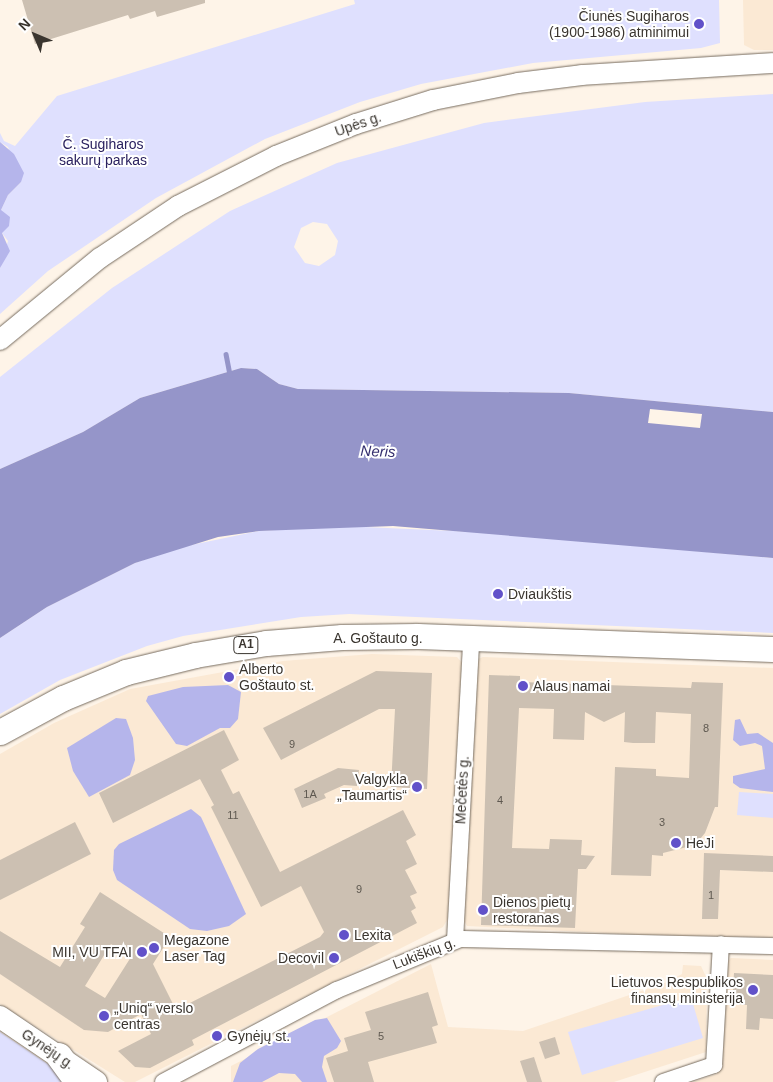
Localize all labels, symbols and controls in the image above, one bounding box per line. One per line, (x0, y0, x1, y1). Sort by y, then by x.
place label: Čiunės Sugiharos (1900-1986) atminimui (549, 8, 689, 40)
north arrow (10, 10, 60, 60)
text: N (15, 15, 34, 34)
marker: Čiunės Sugiharos (1900-1986) atminimui (693, 18, 705, 30)
street label: Upės g. (332, 108, 384, 140)
park label: Č. Sugiharos sakurų parkas (59, 136, 147, 168)
water label: Neris (360, 441, 396, 461)
place label: Dviaukštis (508, 586, 572, 602)
marker: Dviaukštis (492, 588, 504, 600)
street label: A. Goštauto g. (333, 630, 423, 646)
road number: A1 (232, 636, 260, 654)
place label: Alberto Goštauto st. (239, 661, 314, 694)
marker: Alberto Goštauto st. (223, 671, 235, 683)
place label: Alaus namai (533, 678, 610, 694)
marker: Alaus namai (517, 680, 529, 692)
house number: 8 (703, 721, 709, 735)
house number: 9 (289, 737, 295, 751)
street label: Mečetės g. (452, 755, 472, 825)
place label: Valgykla „Taumartis“ (337, 771, 407, 804)
marker: Valgykla „Taumartis“ (411, 781, 423, 793)
house number: 1A (303, 787, 317, 801)
house number: 4 (497, 793, 503, 807)
house number: 11 (227, 808, 239, 822)
house number: 3 (659, 815, 665, 829)
place label: HeJi (686, 835, 714, 851)
marker: HeJi (670, 837, 682, 849)
house number: 9 (356, 882, 362, 896)
house number: 1 (708, 888, 714, 902)
place label: Dienos pietų restoranas (493, 894, 571, 926)
marker: Dienos pietų restoranas (477, 904, 489, 916)
place label: Lexita (354, 927, 391, 943)
marker: Lexita (338, 929, 350, 941)
place label: Megazone Laser Tag (164, 932, 229, 964)
street label: Lukiškių g. (390, 933, 458, 973)
marker: Megazone Laser Tag (148, 942, 160, 954)
place label: MII, VU TFAI (52, 944, 132, 960)
marker: MII, VU TFAI (136, 946, 148, 958)
place label: Decovil (278, 950, 324, 966)
marker: Decovil (328, 952, 340, 964)
place label: Lietuvos Respublikos finansų ministerija (611, 974, 743, 1006)
marker: Lietuvos Respublikos finansų ministerija (747, 984, 759, 996)
place label: „Uniq“ verslo centras (114, 1000, 193, 1032)
marker: „Uniq“ verslo centras (98, 1010, 110, 1022)
street label: Gynėjų g. (18, 1025, 78, 1073)
place label: Gynėjų st. (227, 1028, 290, 1044)
house number: 5 (378, 1029, 384, 1043)
marker: Gynėjų st. (211, 1030, 223, 1042)

